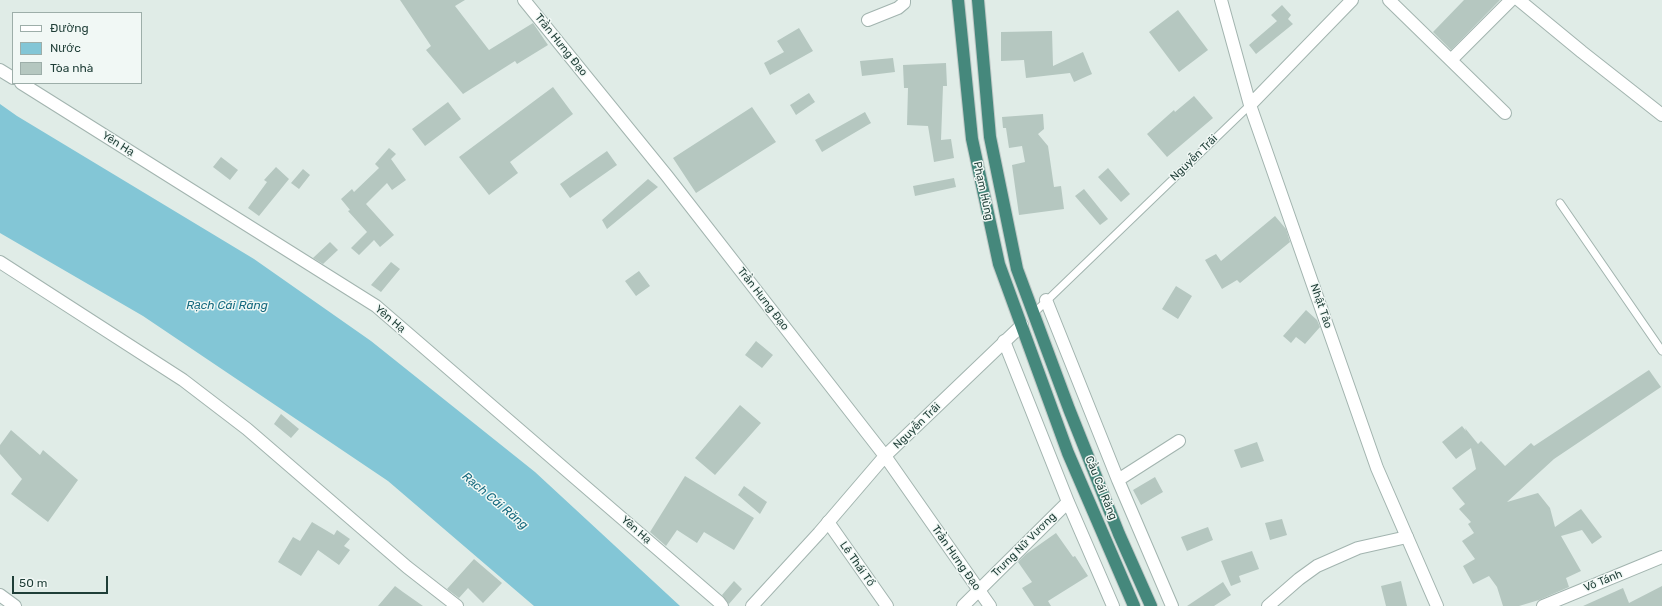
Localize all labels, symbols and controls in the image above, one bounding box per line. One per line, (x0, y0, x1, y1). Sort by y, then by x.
street label: Trần Hưng Đạo (532, 11, 590, 79)
legend (12, 12, 142, 84)
text: Đường (50, 21, 89, 35)
text: Nước (50, 41, 81, 55)
text: Tòa nhà (50, 61, 93, 75)
street label: Yên Hạ (99, 129, 137, 159)
street label: Nguyễn Trãi (1168, 132, 1220, 184)
street label: Phạm Hùng (970, 160, 996, 222)
street label: Trần Hưng Đạo (734, 265, 792, 333)
street label: Nhật Tảo (1307, 282, 1335, 330)
water label: Rạch Cái Răng (186, 299, 268, 313)
street label: Yên Hạ (372, 302, 408, 336)
street label: Nguyễn Trãi (891, 400, 943, 452)
street label: Cầu Cái Răng (1082, 454, 1120, 522)
water label: Rạch Cái Răng (459, 469, 531, 533)
street label: Trưng Nữ Vương (989, 510, 1059, 580)
street label: Yên Hạ (618, 513, 654, 547)
street label: Trần Hưng Đạo (929, 523, 983, 593)
street label: Lê Thái Tổ (837, 539, 877, 589)
street label: Võ Tánh (1582, 567, 1624, 595)
scale bar (14, 568, 110, 594)
text: 50 m (19, 576, 47, 590)

